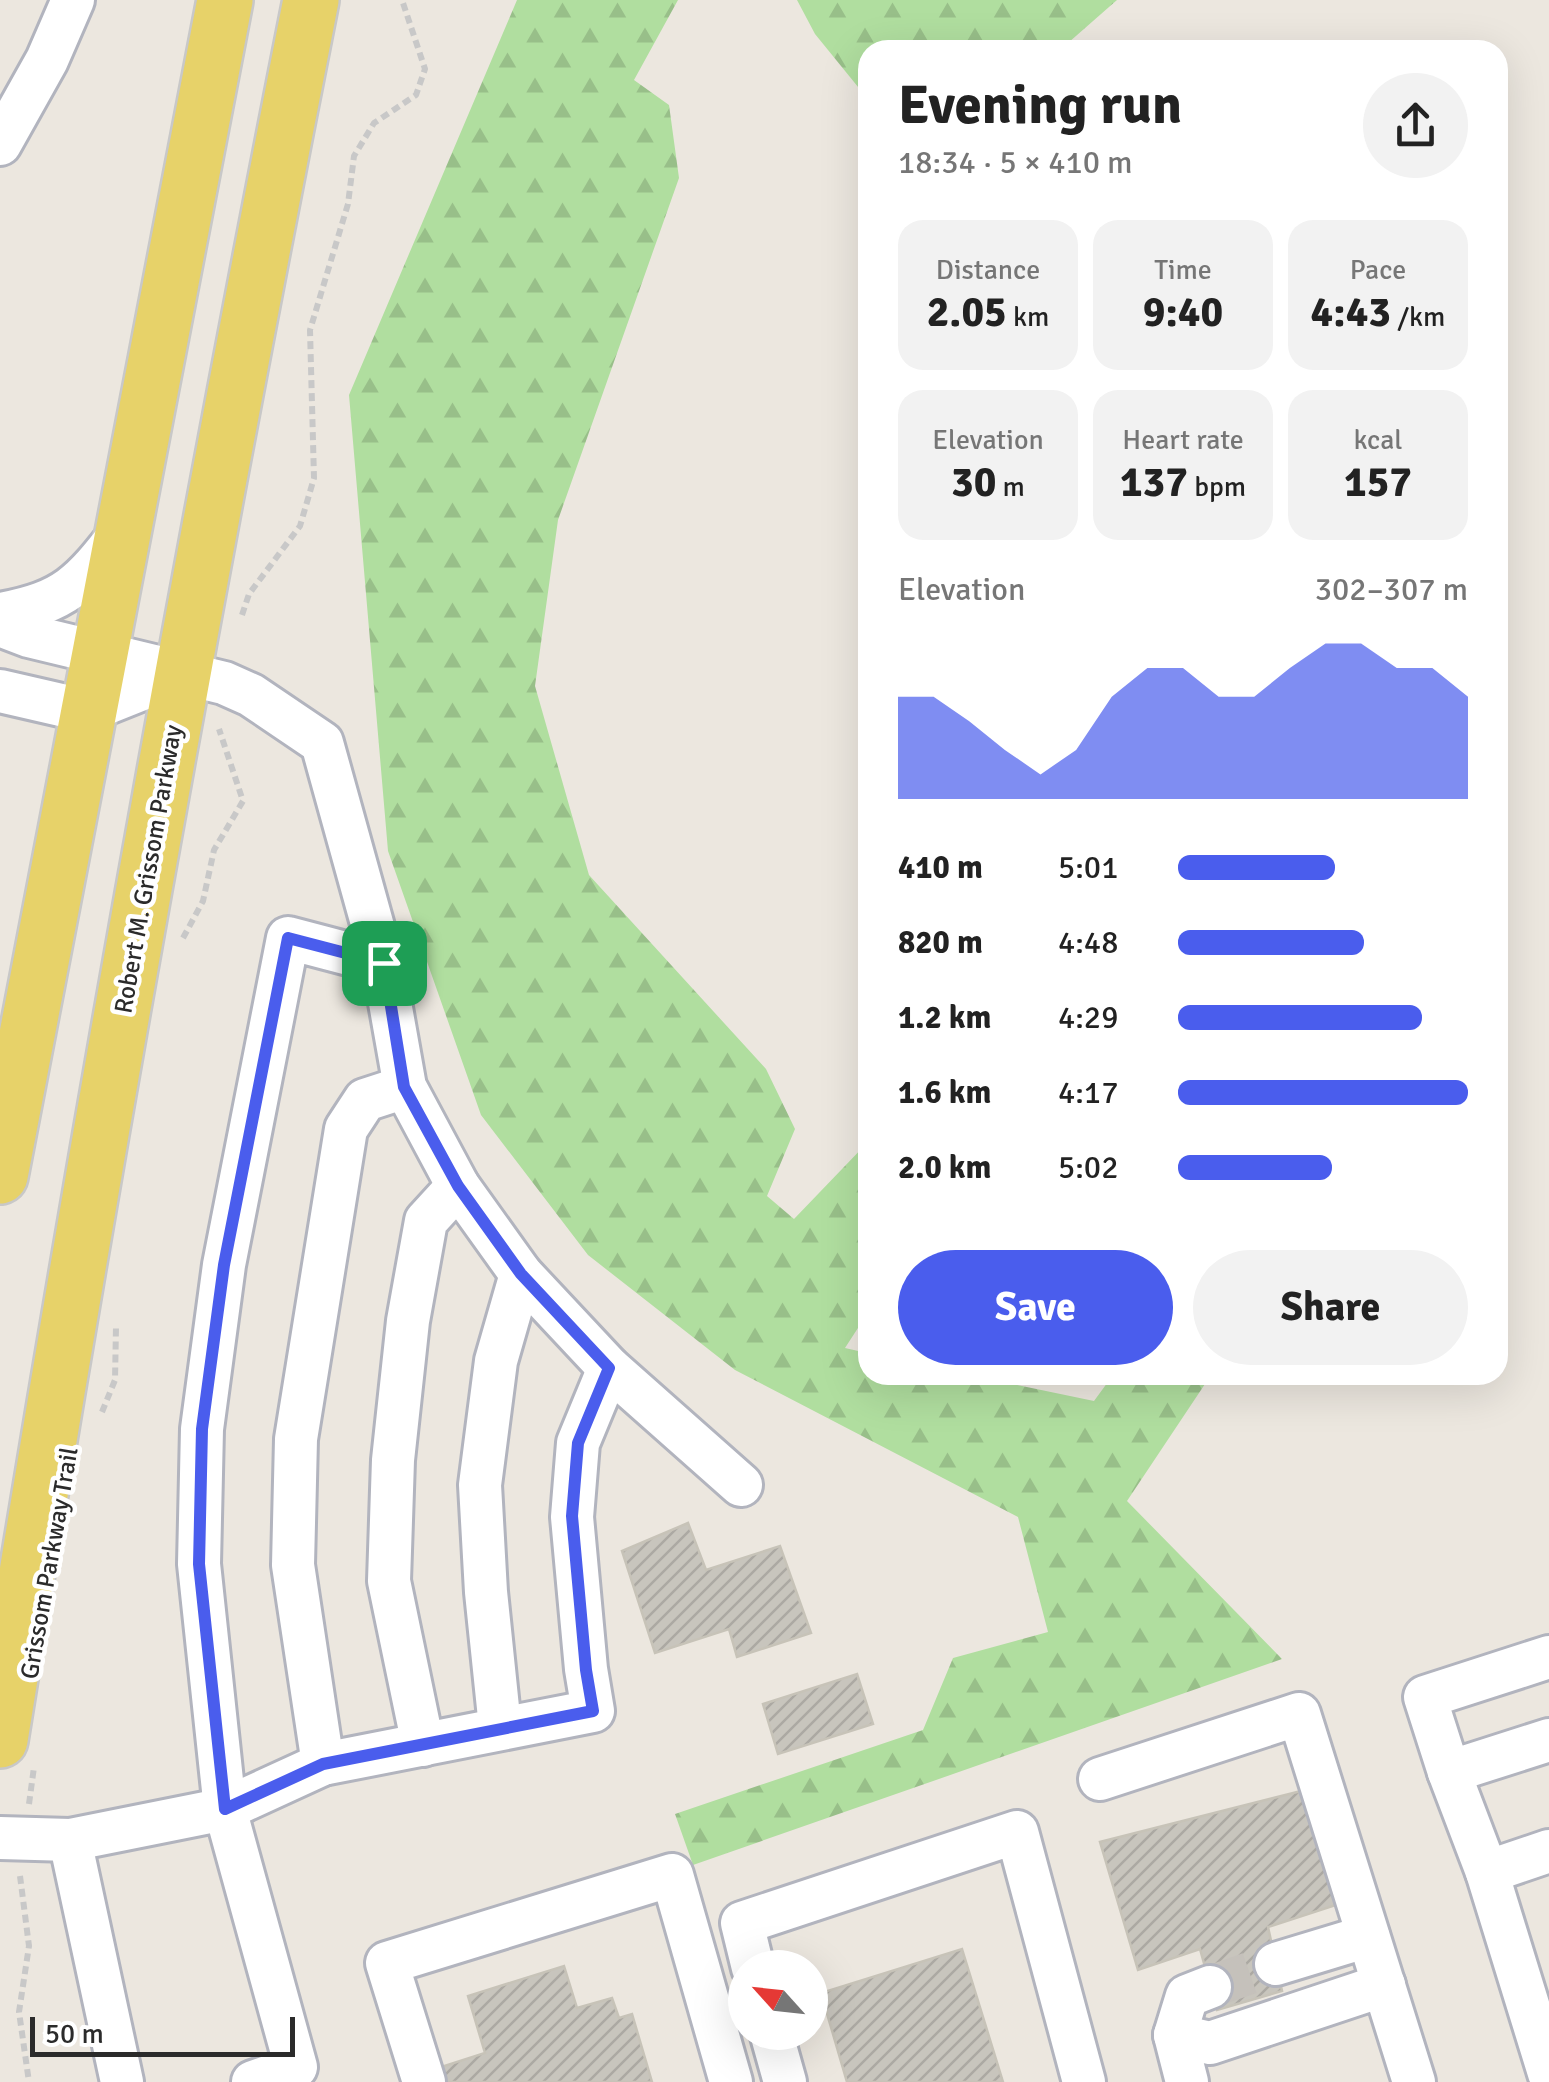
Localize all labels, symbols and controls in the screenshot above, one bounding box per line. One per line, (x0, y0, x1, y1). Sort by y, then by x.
text: Evening run (898, 71, 1182, 139)
button: share (1363, 73, 1468, 178)
text: 18:34 · 5 × 410 m (898, 143, 1133, 182)
text: Distance (936, 253, 1040, 287)
text: Time (1154, 253, 1212, 287)
text: Pace (1350, 253, 1406, 287)
text: 2.05 (927, 287, 1007, 338)
text: 9:40 (1143, 287, 1223, 338)
text: 4:43 (1311, 287, 1391, 338)
text: km (1007, 300, 1049, 334)
text: /km (1391, 300, 1445, 334)
text: Elevation (932, 423, 1044, 457)
text: Heart rate (1122, 423, 1244, 457)
text: kcal (1353, 423, 1403, 457)
text: 30 (951, 457, 996, 508)
text: 137 (1120, 457, 1188, 508)
text: 157 (1344, 457, 1412, 508)
text: m (996, 470, 1025, 504)
text: bpm (1188, 470, 1246, 504)
text: Elevation (898, 570, 1025, 609)
text: 302–307 m (1315, 570, 1468, 609)
street label: Robert M. Grissom Parkway (107, 722, 189, 1016)
text: 410 m (898, 848, 983, 887)
text: 5:01 (1058, 848, 1118, 887)
pin (342, 921, 427, 1006)
text: 820 m (898, 923, 983, 962)
text: 4:48 (1058, 923, 1118, 962)
icon: arrive (357, 936, 412, 991)
text: 1.2 km (898, 998, 991, 1037)
text: 4:29 (1058, 998, 1118, 1037)
text: 1.6 km (898, 1073, 991, 1112)
text: 4:17 (1058, 1073, 1118, 1112)
text: 2.0 km (898, 1148, 991, 1187)
text: 5:02 (1058, 1148, 1118, 1187)
button: Save (898, 1250, 1173, 1365)
button: Share (1193, 1250, 1468, 1365)
street label: Grissom Parkway Trail (13, 1445, 85, 1681)
north arrow (728, 1950, 828, 2050)
map controls (728, 1950, 828, 2050)
scale bar (30, 2012, 295, 2056)
text: 50 m (45, 2017, 104, 2051)

